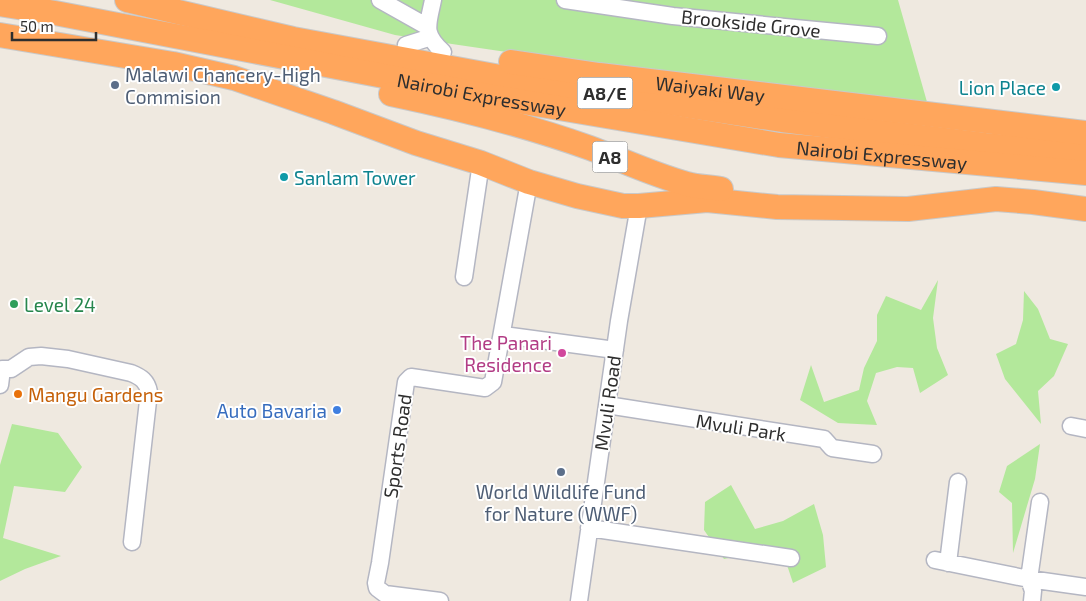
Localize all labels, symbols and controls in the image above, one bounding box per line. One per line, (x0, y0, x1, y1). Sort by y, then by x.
street label: Brookside Grove (680, 4, 822, 42)
scale bar (12, 10, 96, 42)
text: 50 m (20, 17, 54, 35)
place label: Malawi Chancery-High Commision (125, 63, 321, 108)
street label: Nairobi Expressway (395, 67, 568, 120)
street label: Waiyaki Way (654, 70, 766, 106)
place label: Lion Place (959, 76, 1046, 99)
road number: A8/E (578, 78, 632, 109)
marker: Malawi Chancery-High Commision (109, 79, 121, 91)
marker: Lion Place (1050, 81, 1062, 93)
street label: Nairobi Expressway (796, 135, 968, 174)
road number: A8 (592, 142, 628, 172)
place label: Sanlam Tower (294, 166, 416, 189)
marker: Sanlam Tower (278, 171, 290, 183)
place label: Level 24 (24, 293, 96, 316)
marker: Level 24 (8, 298, 20, 310)
place label: The Panari Residence (460, 331, 552, 376)
marker: The Panari Residence (556, 347, 568, 359)
street label: Mvuli Road (589, 354, 625, 452)
place label: Mangu Gardens (28, 383, 163, 406)
marker: Mangu Gardens (12, 388, 24, 400)
street label: Sports Road (378, 392, 416, 500)
place label: Auto Bavaria (217, 399, 327, 422)
marker: Auto Bavaria (331, 404, 343, 416)
street label: Mvuli Park (694, 409, 788, 446)
marker: World Wildlife Fund for Nature (WWF) (555, 466, 567, 478)
place label: World Wildlife Fund for Nature (WWF) (476, 480, 646, 525)

